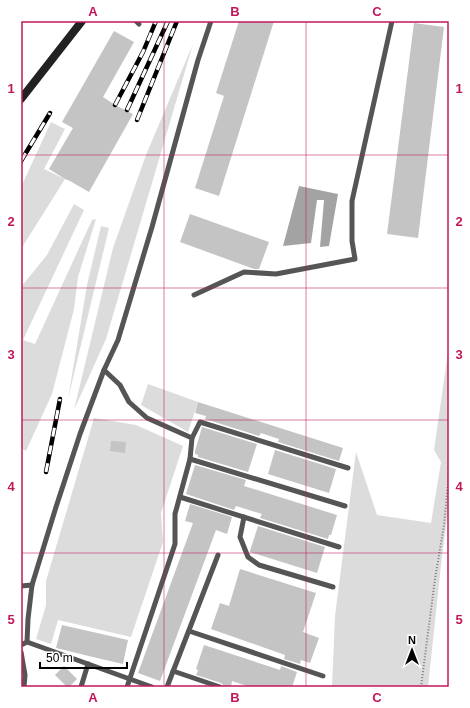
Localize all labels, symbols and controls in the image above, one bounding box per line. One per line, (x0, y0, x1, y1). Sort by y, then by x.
text: A (88, 4, 98, 19)
text: B (230, 4, 240, 19)
text: C (372, 4, 382, 19)
text: 1 (7, 81, 15, 96)
text: 1 (455, 81, 463, 96)
text: 2 (7, 214, 15, 229)
text: 2 (455, 214, 463, 229)
text: 3 (7, 347, 15, 362)
text: 3 (455, 347, 463, 362)
text: 4 (7, 479, 15, 494)
text: 4 (455, 479, 463, 494)
text: 5 (7, 612, 15, 627)
text: 5 (455, 612, 463, 627)
north arrow (392, 630, 432, 670)
text: N (408, 634, 416, 646)
scale bar (40, 644, 127, 670)
text: 50 m (46, 651, 73, 665)
text: A (88, 690, 98, 705)
text: B (230, 690, 240, 705)
text: C (372, 690, 382, 705)

